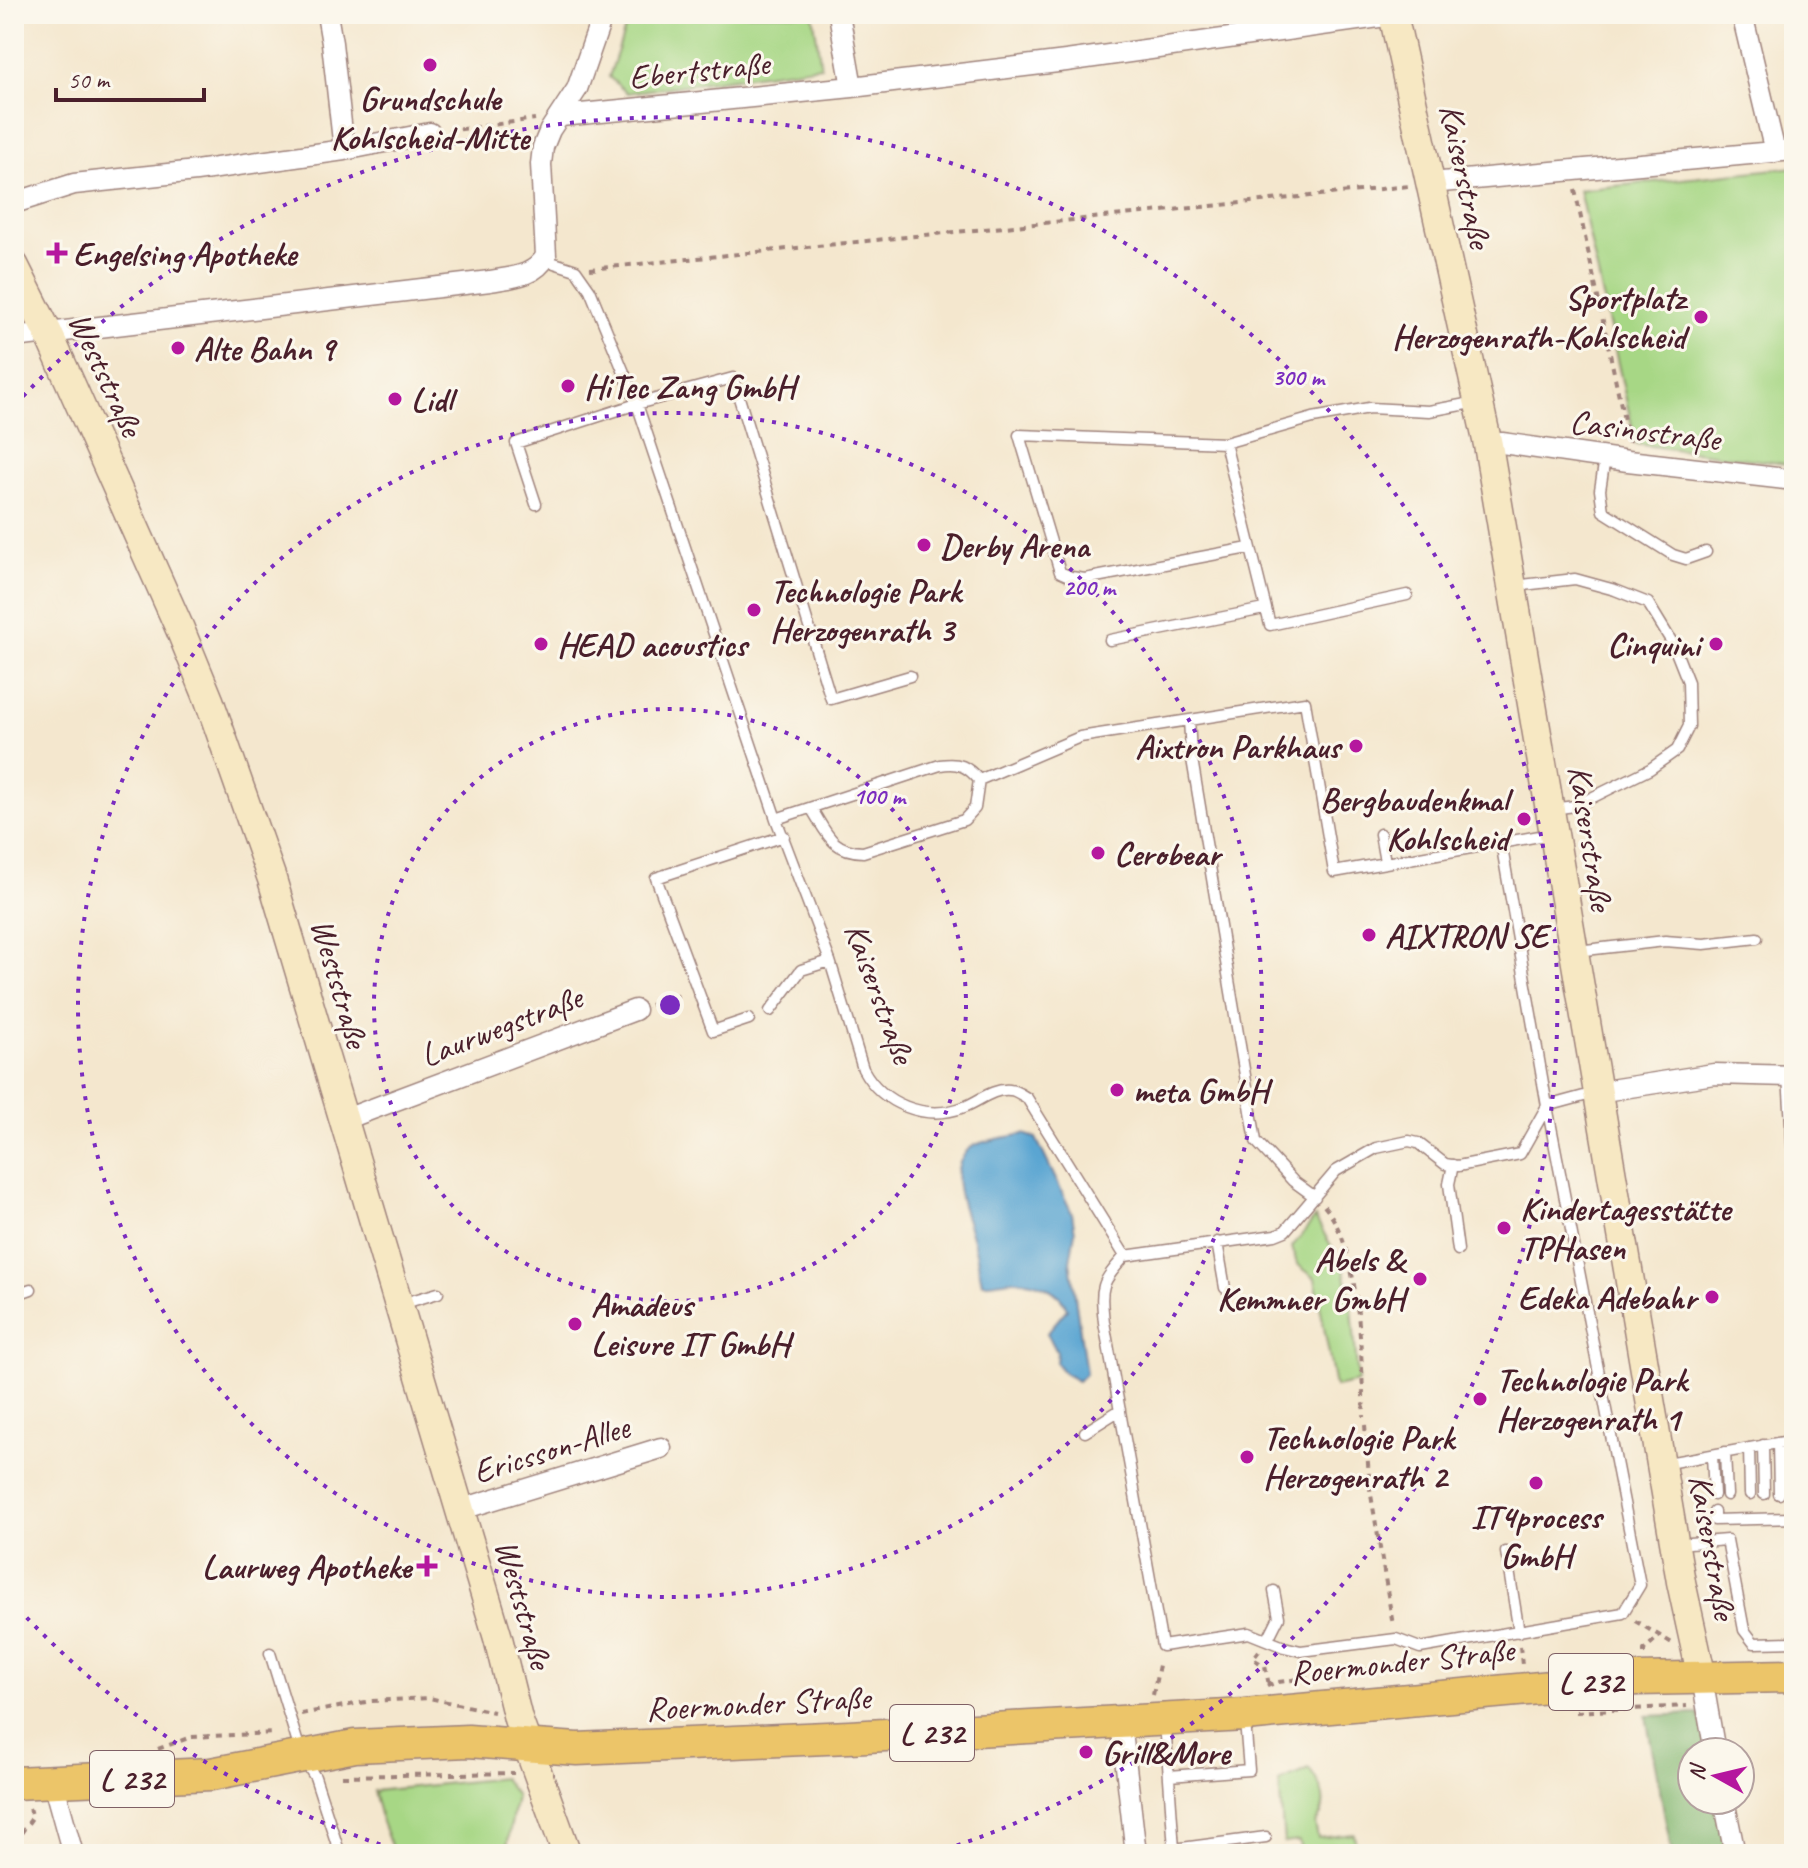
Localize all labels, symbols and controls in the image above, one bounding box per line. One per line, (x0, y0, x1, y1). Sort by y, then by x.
street label: Ebertstraße (627, 41, 774, 99)
scale bar (56, 52, 204, 102)
marker: Grundschule Kohlscheid-Mitte (421, 56, 439, 74)
text: 50 m (68, 65, 111, 95)
place label: Grundschule Kohlscheid-Mitte (331, 77, 532, 159)
street label: Kaiserstraße (1430, 100, 1503, 255)
place label: Engelsing Apotheke (73, 232, 299, 275)
marker: Engelsing Apotheke (48, 244, 66, 262)
place label: Sportplatz Herzogenrath-Kohlscheid (1392, 276, 1690, 358)
street label: Weststraße (59, 305, 155, 446)
marker: Sportplatz Herzogenrath-Kohlscheid (1692, 308, 1710, 326)
place label: Alte Bahn 9 (194, 327, 339, 370)
marker: Alte Bahn 9 (169, 339, 187, 357)
text: 300 m (1272, 362, 1326, 392)
place label: HiTec Zang GmbH (584, 365, 800, 408)
marker: HiTec Zang GmbH (559, 377, 577, 395)
place label: Lidl (411, 378, 458, 421)
marker: Lidl (386, 390, 404, 408)
street label: Casinostraße (1568, 399, 1725, 461)
place label: Derby Arena (940, 524, 1092, 567)
marker: Derby Arena (915, 536, 933, 554)
place label: Technologie Park Herzogenrath 3 (770, 569, 964, 651)
text: 200 m (1063, 572, 1117, 602)
marker: Technologie Park Herzogenrath 3 (745, 601, 763, 619)
place label: HEAD acoustics (557, 623, 750, 666)
place label: Cinquini (1607, 623, 1704, 666)
marker: HEAD acoustics (532, 635, 550, 653)
marker: Cinquini (1707, 635, 1725, 653)
place label: Aixtron Parkhaus (1135, 725, 1343, 768)
marker: Aixtron Parkhaus (1347, 737, 1365, 755)
street label: Kaiserstraße (1558, 762, 1624, 916)
place label: Bergbaudenkmal Kohlscheid (1320, 778, 1514, 860)
text: 100 m (853, 781, 907, 811)
marker: Bergbaudenkmal Kohlscheid (1515, 810, 1533, 828)
place label: Cerobear (1114, 832, 1224, 875)
marker: Cerobear (1089, 844, 1107, 862)
street label: Weststraße (301, 914, 380, 1055)
place label: AIXTRON SE (1385, 914, 1553, 957)
street label: Kaiserstraße (835, 917, 926, 1072)
marker: AIXTRON SE (1360, 926, 1378, 944)
street label: Laurwegstraße (414, 975, 591, 1076)
centre of rings (656, 991, 684, 1019)
place label: meta GmbH (1133, 1069, 1273, 1112)
marker: meta GmbH (1108, 1081, 1126, 1099)
place label: Kindertagesstätte TPHasen (1520, 1187, 1734, 1269)
marker: Kindertagesstätte TPHasen (1495, 1219, 1513, 1237)
place label: Abels & Kemmner GmbH (1217, 1238, 1410, 1320)
marker: Abels & Kemmner GmbH (1411, 1270, 1429, 1288)
place label: Edeka Adebahr (1518, 1276, 1700, 1319)
place label: Amadeus Leisure IT GmbH (591, 1283, 795, 1365)
marker: Edeka Adebahr (1703, 1288, 1721, 1306)
marker: Amadeus Leisure IT GmbH (566, 1315, 584, 1333)
place label: Technologie Park Herzogenrath 1 (1496, 1358, 1690, 1440)
marker: Technologie Park Herzogenrath 1 (1471, 1390, 1489, 1408)
street label: Ericsson-Allee (468, 1404, 636, 1493)
place label: Technologie Park Herzogenrath 2 (1263, 1416, 1457, 1498)
marker: Technologie Park Herzogenrath 2 (1238, 1448, 1256, 1466)
street label: Kaiserstraße (1679, 1471, 1747, 1626)
marker: IT4process GmbH (1527, 1474, 1545, 1492)
place label: IT4process GmbH (1471, 1495, 1604, 1577)
street label: Weststraße (485, 1535, 564, 1676)
place label: Laurweg Apotheke (202, 1545, 414, 1588)
marker: Laurweg Apotheke (418, 1557, 436, 1575)
street label: Roermonder Straße (1288, 1628, 1519, 1694)
road number: L 232 (1549, 1654, 1633, 1710)
street label: Roermonder Straße (645, 1676, 874, 1730)
road number: L 232 (890, 1705, 974, 1761)
place label: Grill&More (1102, 1731, 1232, 1774)
north arrow (1676, 1736, 1756, 1816)
marker: Grill&More (1077, 1743, 1095, 1761)
road number: L 232 (90, 1751, 174, 1807)
text: N (1682, 1761, 1712, 1782)

